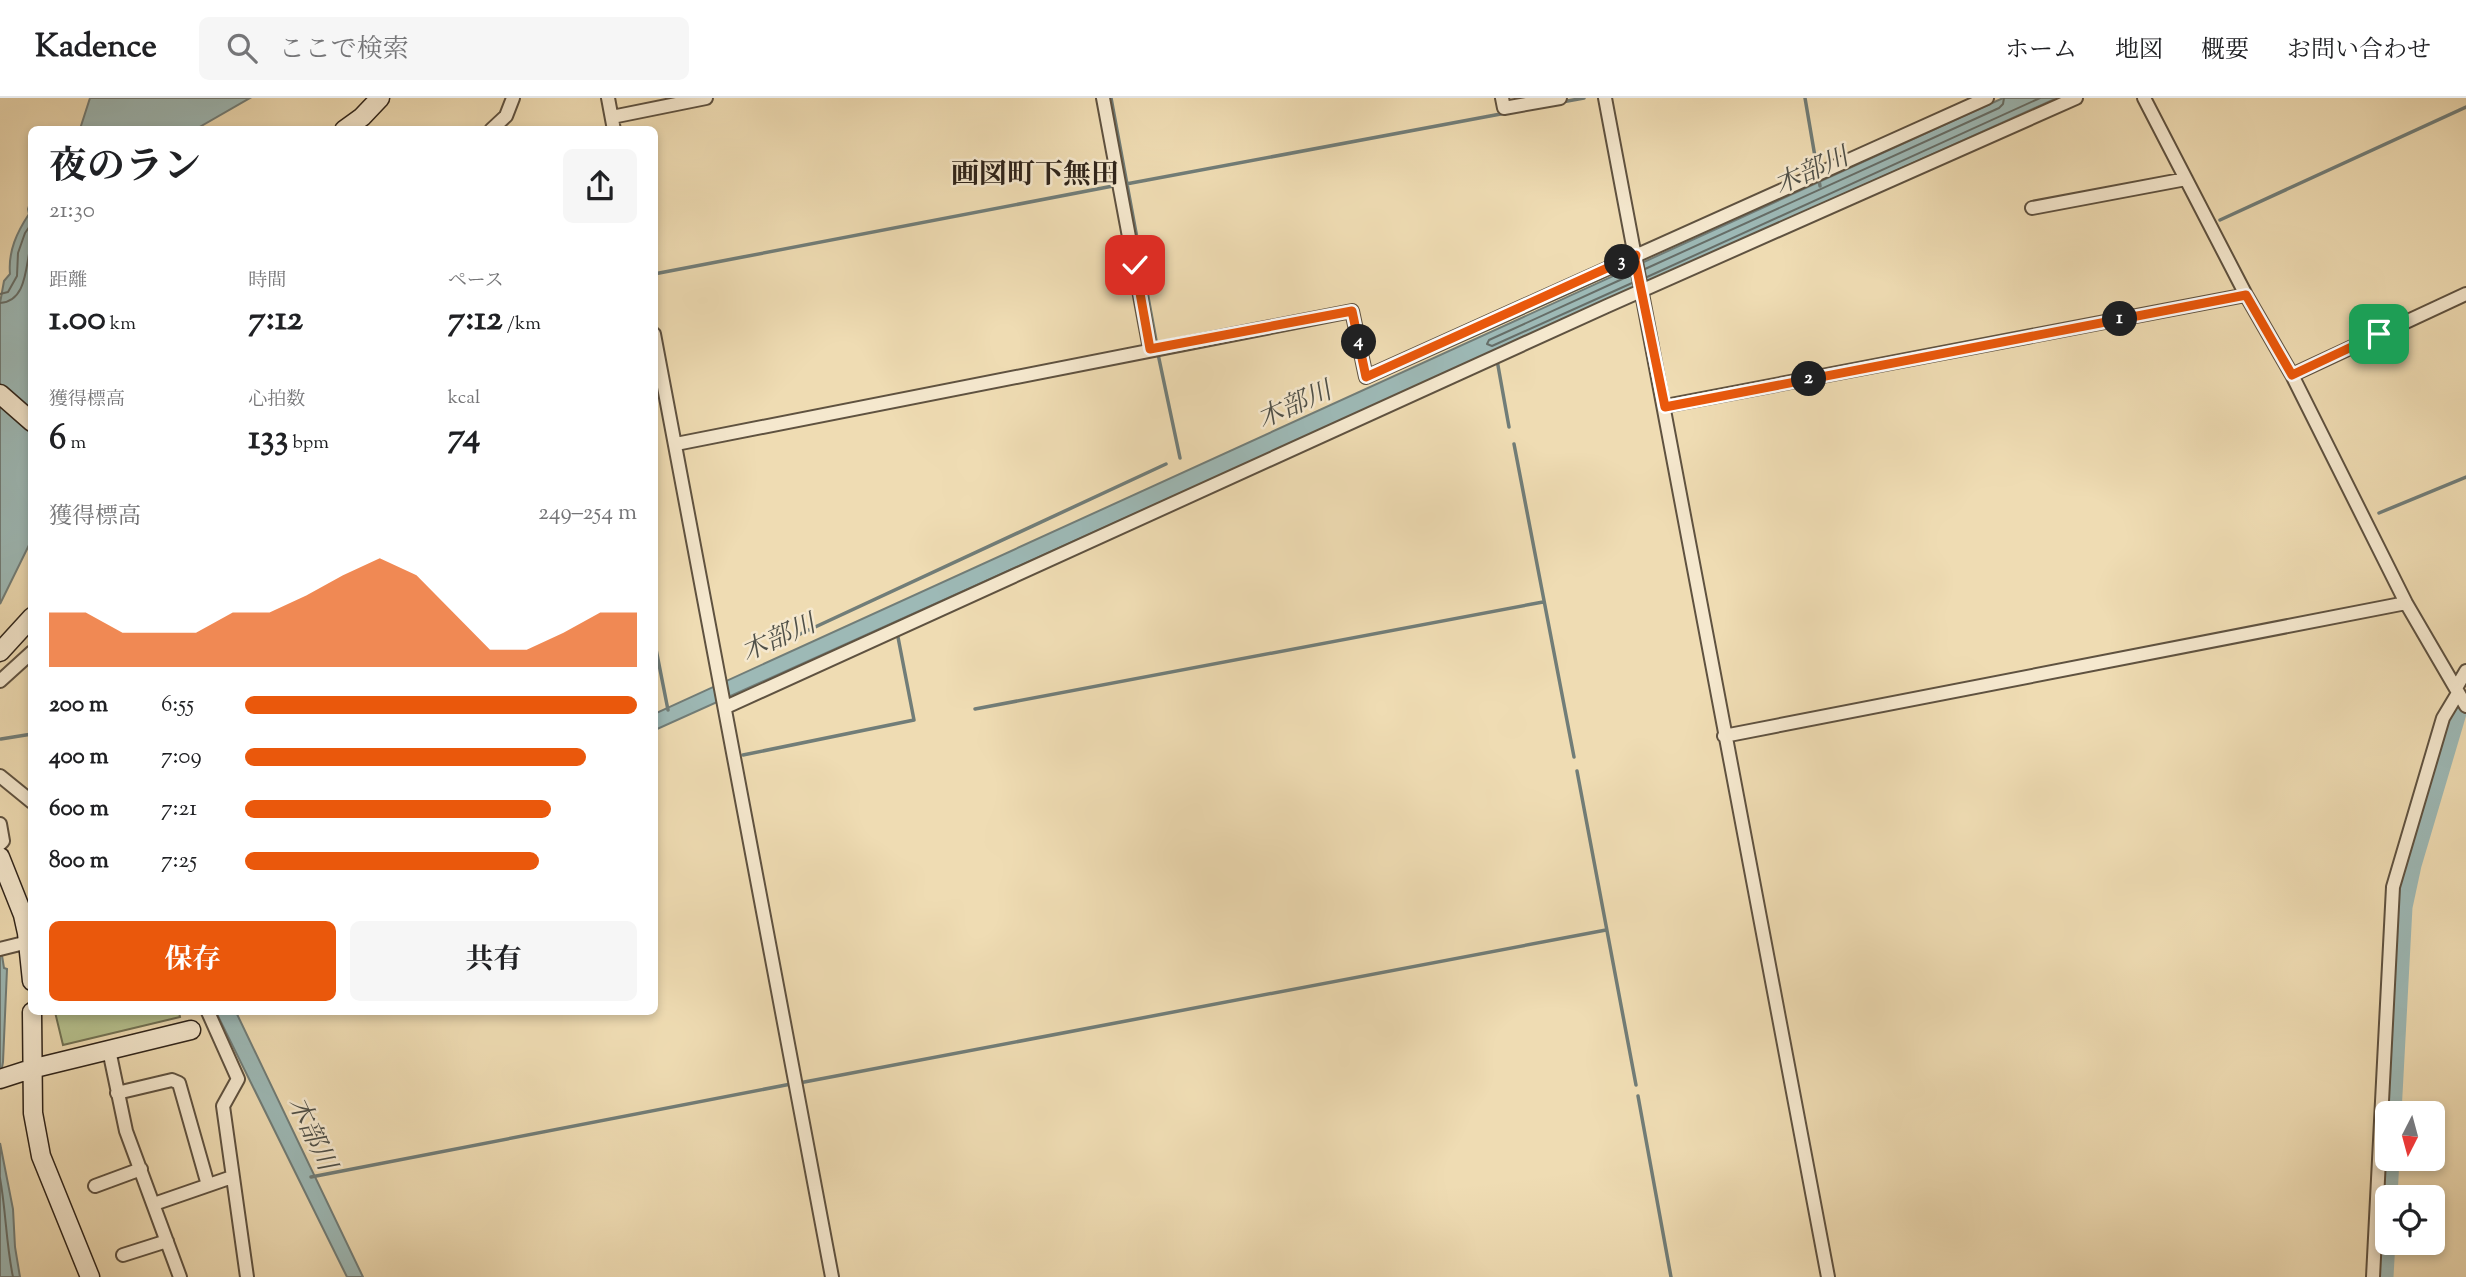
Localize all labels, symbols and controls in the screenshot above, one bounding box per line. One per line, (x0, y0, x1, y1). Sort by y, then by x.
search box (199, 17, 689, 80)
text: Kadence (35, 24, 157, 72)
icon: search (223, 29, 261, 67)
text: ここで検索 (279, 32, 409, 69)
text: ホーム (2005, 34, 2077, 68)
text: 地図 (2115, 34, 2163, 68)
text: 概要 (2201, 34, 2249, 68)
text: お問い合わせ (2287, 34, 2431, 68)
water label: 木部川 (1769, 138, 1858, 205)
text: 夜のラン (49, 142, 201, 196)
button: share (563, 149, 637, 223)
district label: 画図町下無田 (951, 156, 1119, 196)
text: 21:30 (49, 195, 95, 228)
pin (1105, 235, 1165, 295)
pin: 3 (1604, 244, 1640, 280)
icon: check (1116, 246, 1154, 284)
text: 3 (1618, 248, 1625, 275)
text: 距離 (49, 268, 87, 295)
text: 時間 (248, 268, 286, 295)
text: ペース (448, 268, 504, 295)
text: 1.00 (49, 295, 106, 346)
text: 7:12 (248, 295, 303, 346)
text: 7:12 (448, 295, 503, 346)
pin: 1 (2102, 302, 2138, 336)
pin (2349, 304, 2409, 364)
text: 1 (2116, 305, 2123, 332)
text: km (106, 311, 136, 338)
text: /km (503, 311, 541, 338)
icon: arrive (2360, 315, 2398, 353)
pin: 4 (1342, 324, 1376, 360)
text: 4 (1354, 328, 1363, 355)
pin: 2 (1792, 362, 1826, 396)
text: 2 (1804, 365, 1813, 392)
water label: 木部川 (1252, 372, 1341, 439)
text: kcal (448, 385, 480, 412)
text: 獲得標高 (49, 387, 125, 414)
text: 心拍数 (248, 387, 305, 414)
text: 74 (448, 412, 480, 463)
text: 6 (49, 414, 66, 465)
text: 133 (248, 414, 289, 465)
text: m (66, 430, 86, 457)
text: bpm (289, 430, 329, 457)
text: 249–254 m (538, 497, 637, 530)
text: 獲得標高 (49, 501, 141, 534)
water label: 木部川 (736, 605, 825, 672)
text: 200 m (49, 689, 108, 722)
text: 6:55 (161, 689, 194, 722)
text: 400 m (49, 741, 109, 774)
text: 7:09 (161, 741, 202, 774)
text: 600 m (49, 793, 109, 826)
text: 7:21 (161, 793, 197, 826)
text: 800 m (49, 845, 109, 878)
text: 7:25 (161, 845, 197, 878)
button: 保存 (49, 921, 336, 1001)
button: 共有 (350, 921, 637, 1001)
water label: 木部川 (277, 1091, 345, 1180)
north arrow (2375, 1101, 2445, 1171)
map controls (2375, 1101, 2445, 1255)
button: locate (2375, 1185, 2445, 1255)

